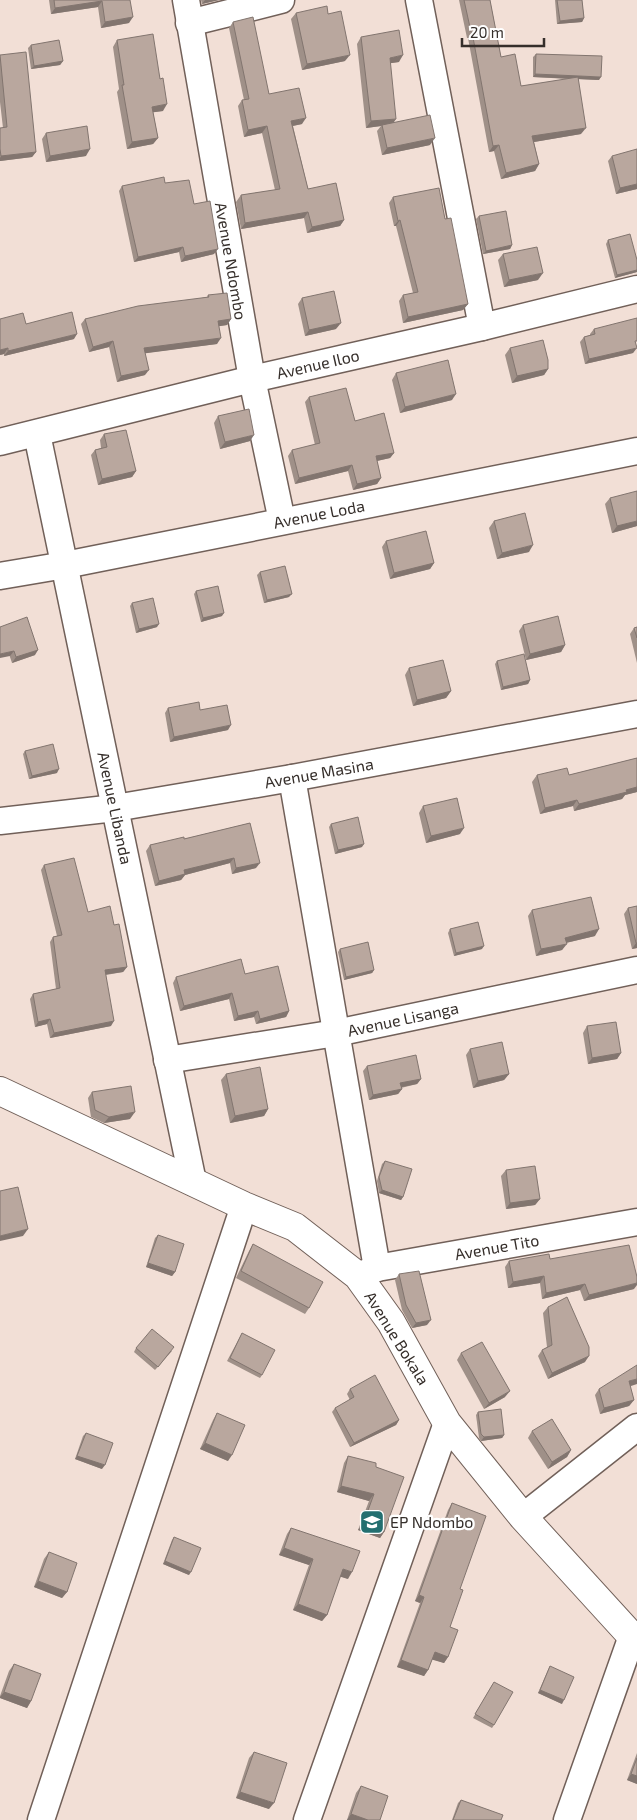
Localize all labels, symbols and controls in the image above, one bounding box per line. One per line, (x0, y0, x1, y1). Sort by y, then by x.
scale bar (462, 15, 544, 47)
text: 20 m (470, 23, 504, 41)
street label: Avenue Ndombo (212, 201, 251, 321)
street label: Avenue Iloo (275, 345, 361, 382)
street label: Avenue Loda (272, 495, 366, 532)
street label: Avenue Libanda (94, 750, 137, 866)
street label: Avenue Masina (263, 754, 375, 791)
street label: Avenue Lisanga (346, 997, 460, 1040)
street label: Avenue Tito (453, 1230, 541, 1263)
street label: Avenue Bokala (361, 1287, 434, 1388)
school or university icon: EP Ndombo (359, 1509, 385, 1535)
place label: EP Ndombo (390, 1512, 473, 1531)

